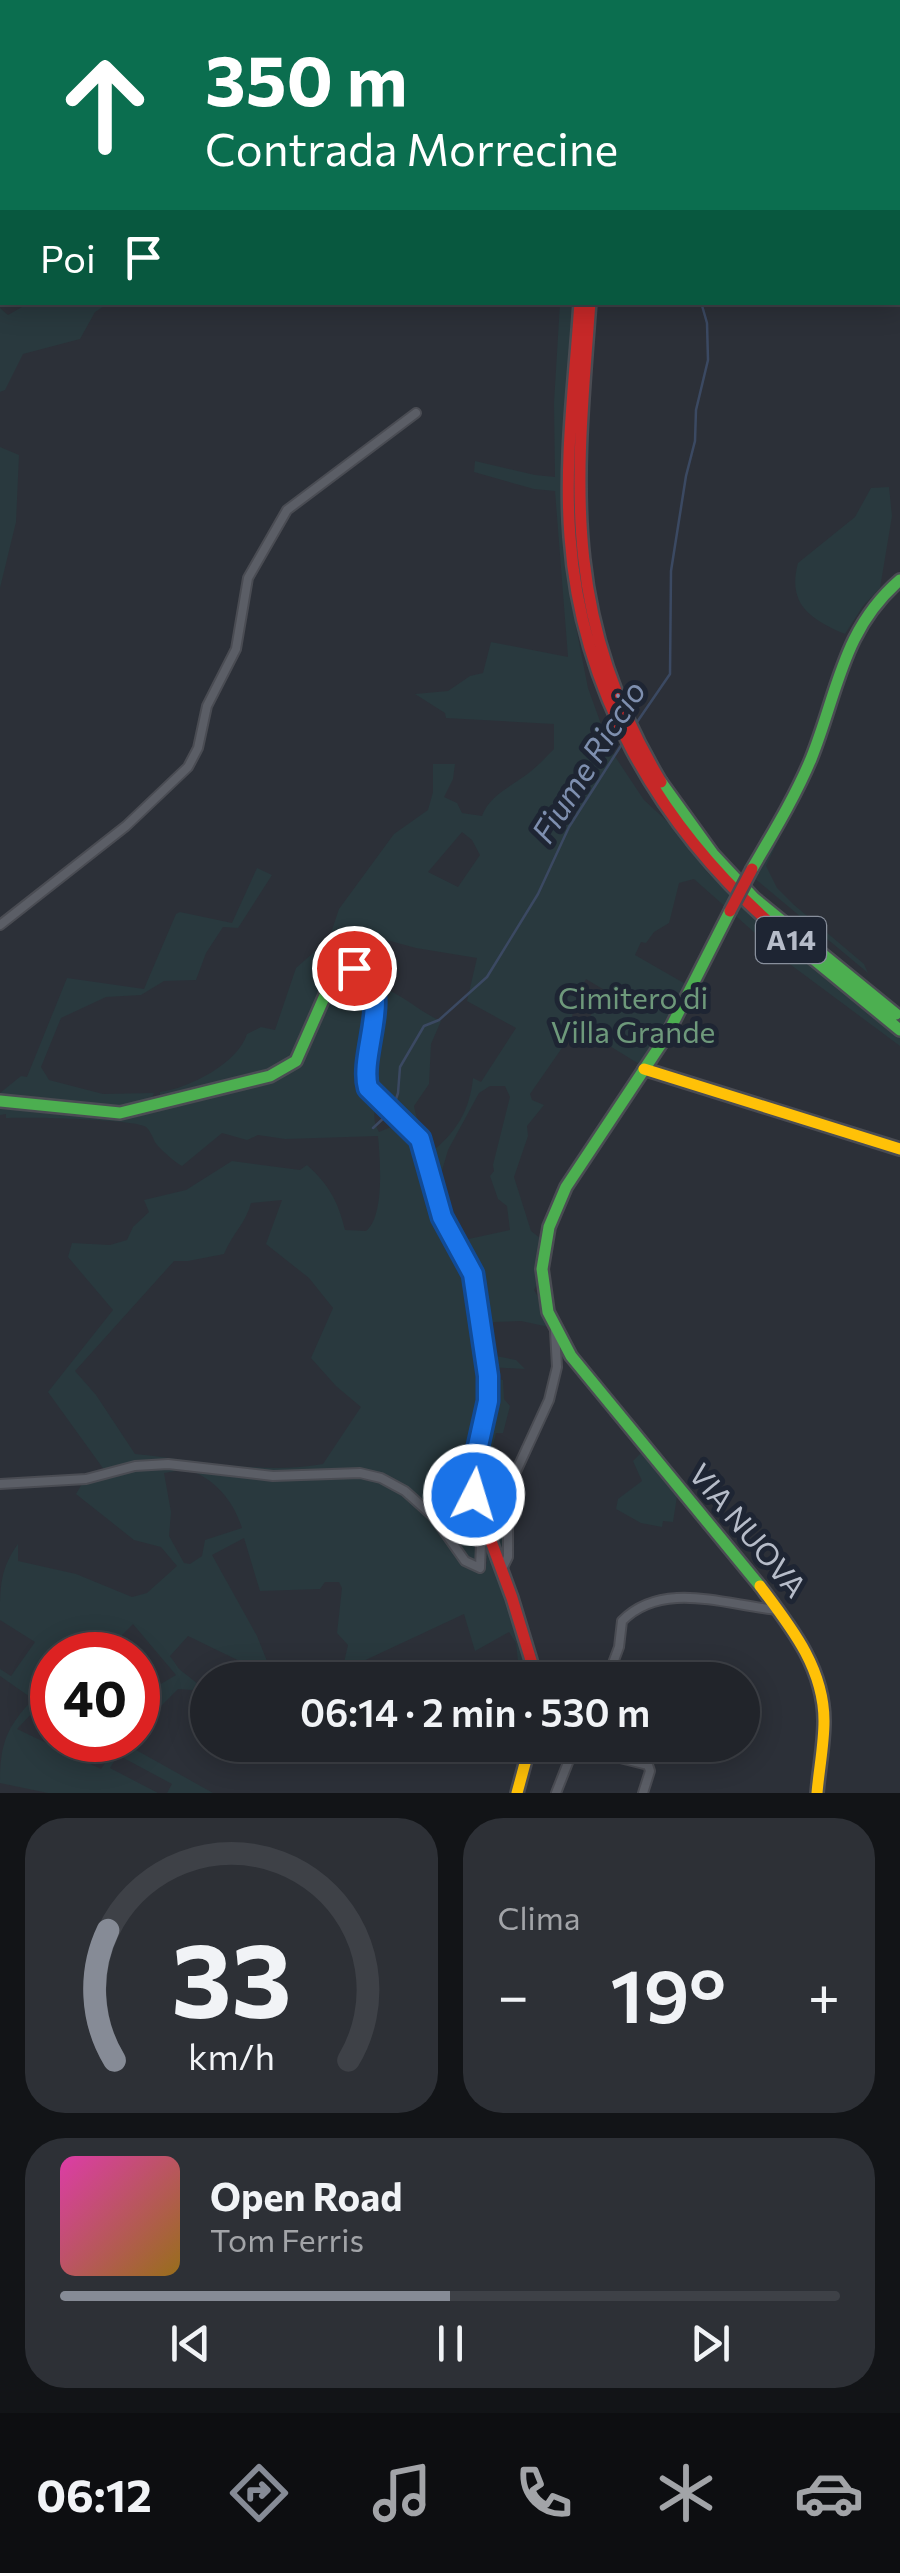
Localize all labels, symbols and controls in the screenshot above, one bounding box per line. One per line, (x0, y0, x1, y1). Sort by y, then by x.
text: 350 m (205, 35, 408, 120)
icon: ahead (40, 40, 170, 170)
text: Contrada Morrecine (205, 120, 618, 175)
icon: arrive (116, 230, 171, 285)
text: Poi (40, 234, 96, 281)
water label: Fiume Riccio (522, 672, 653, 850)
road number: A14 (756, 917, 826, 963)
pin (312, 926, 397, 1011)
icon: arrive (327, 941, 382, 996)
park label: Cimitero di Villa Grande (551, 978, 715, 1049)
position arrow (422, 1443, 526, 1547)
street label: VIA NUOVA (682, 1455, 815, 1604)
speed limit sign: 40 (30, 1632, 160, 1762)
text: 06:14 · 2 min · 530 m (300, 1688, 650, 1735)
text: Clima (498, 1897, 580, 1937)
text: 33 (171, 1912, 292, 2039)
text: 19° (610, 1947, 726, 2038)
text: − (498, 1960, 529, 2027)
text: + (808, 1960, 840, 2027)
text: km/h (188, 2034, 275, 2077)
text: Open Road (210, 2172, 403, 2219)
text: Tom Ferris (210, 2219, 364, 2259)
icon: previous (163, 2316, 218, 2371)
icon: pause (423, 2316, 478, 2371)
icon: next (683, 2316, 738, 2371)
icon: directions (224, 2458, 294, 2528)
icon: music (367, 2458, 437, 2528)
icon: phone (509, 2458, 579, 2528)
icon: climate (651, 2458, 721, 2528)
icon: car (794, 2458, 864, 2528)
text: 06:12 (36, 2466, 152, 2521)

